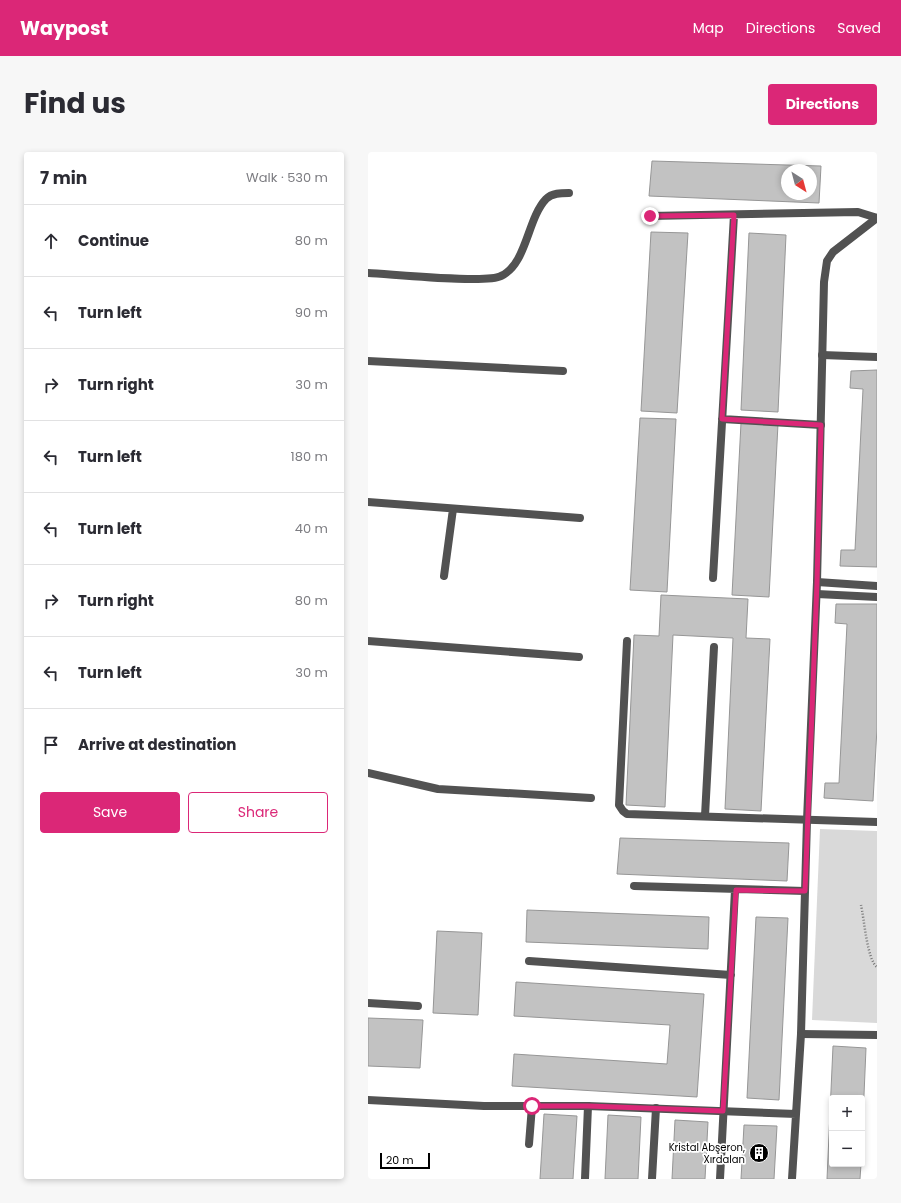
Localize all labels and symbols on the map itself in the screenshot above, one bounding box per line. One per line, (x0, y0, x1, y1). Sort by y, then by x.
north arrow (781, 164, 817, 200)
route end (641, 207, 659, 225)
route start (523, 1097, 541, 1115)
place label: Kristal Abşeron, Xırdalan (669, 1140, 745, 1167)
building icon: Kristal Abşeron, Xırdalan (748, 1142, 770, 1164)
scale bar (380, 1151, 430, 1170)

